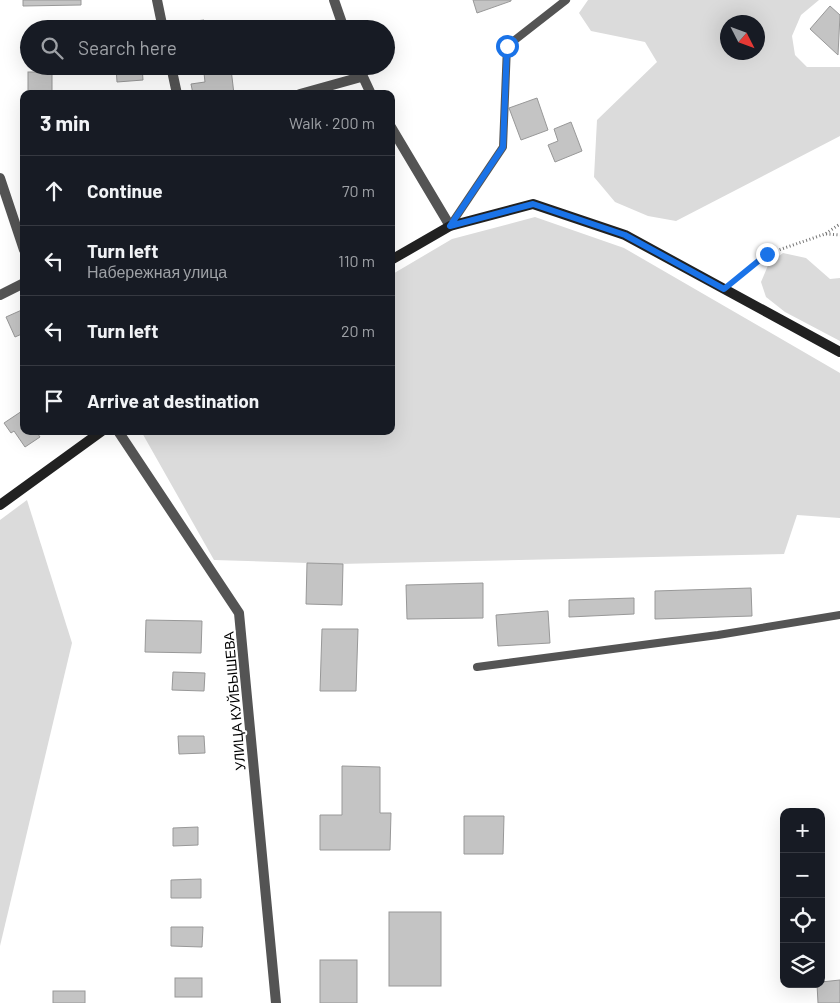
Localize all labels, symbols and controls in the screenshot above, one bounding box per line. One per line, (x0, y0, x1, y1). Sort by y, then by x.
north arrow (720, 15, 765, 60)
search box (20, 20, 395, 75)
icon: search (38, 34, 66, 62)
route start (496, 35, 519, 58)
text: Search here (78, 36, 177, 59)
text: 3 min (40, 110, 90, 135)
text: Walk · 200 m (289, 113, 375, 132)
icon: ahead (40, 177, 68, 205)
text: Continue (87, 179, 163, 202)
text: 70 m (342, 181, 375, 200)
text: Turn left (87, 239, 158, 262)
route end (756, 243, 779, 266)
icon: left (40, 247, 68, 275)
text: 110 m (338, 251, 375, 270)
text: Набережная улица (87, 262, 227, 281)
icon: left (40, 317, 68, 345)
text: Turn left (87, 319, 158, 342)
text: 20 m (341, 321, 375, 340)
icon: arrive (40, 387, 68, 415)
text: Arrive at destination (87, 389, 259, 412)
street label: УЛИЦА КУЙБЫШЕВА (219, 630, 249, 771)
map controls (780, 808, 825, 988)
button: + (780, 808, 825, 853)
button: − (780, 853, 825, 898)
button: locate (780, 898, 825, 943)
button: layers (780, 943, 825, 988)

